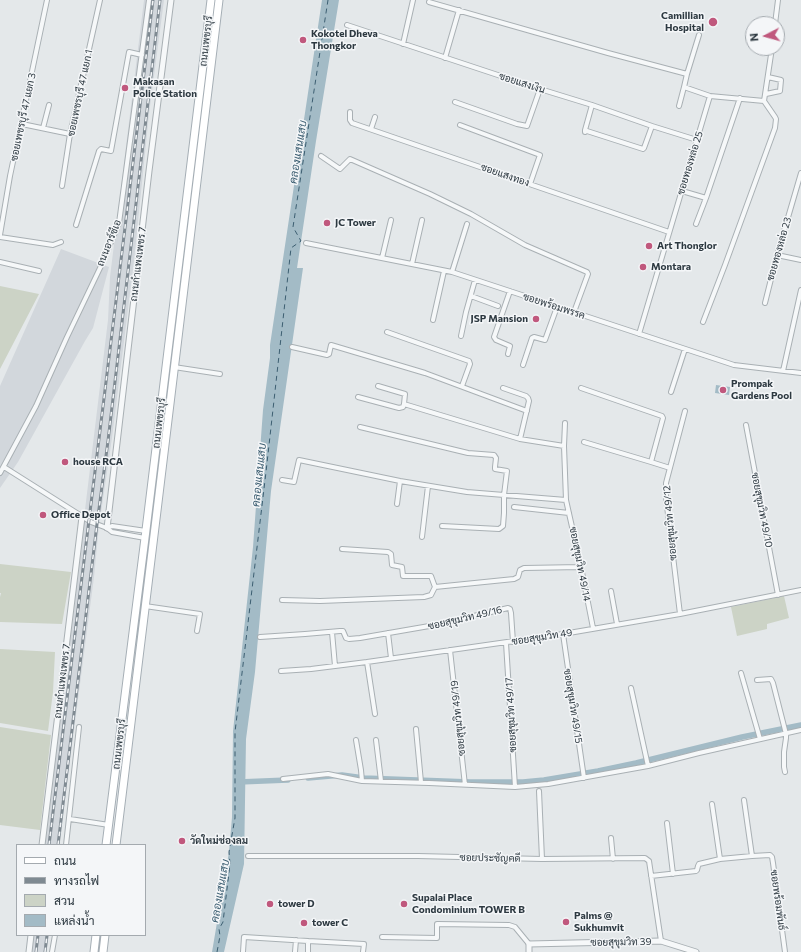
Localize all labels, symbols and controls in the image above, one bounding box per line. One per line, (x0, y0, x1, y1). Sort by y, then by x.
place label: Camillian Hospital (661, 10, 704, 34)
street label: ถนนเพชรบุรี (197, 15, 215, 67)
marker: Camillian Hospital (707, 16, 719, 28)
north arrow (745, 16, 785, 56)
place label: Kokotel Dheva Thongkor (311, 28, 378, 52)
text: N (747, 32, 760, 42)
marker: Kokotel Dheva Thongkor (298, 35, 308, 45)
street label: ซอยเพชรบุรี 47 แยก 1 (65, 48, 95, 138)
street label: ซอยแสงเงิน (497, 70, 547, 96)
street label: ซอยเพชรบุรี 47 แยก 3 (8, 72, 38, 162)
place label: Makasan Police Station (133, 76, 197, 100)
marker: Makasan Police Station (120, 83, 130, 93)
water label: คลองแสนแสบ (286, 119, 310, 185)
street label: ซอยทองหล่อ 25 (675, 130, 705, 196)
street label: ซอยแสงทอง (479, 161, 531, 189)
street label: ซอยทองหล่อ 23 (764, 216, 794, 282)
place label: JC Tower (335, 217, 376, 229)
street label: ถนนอาร์ซีเอ (94, 218, 124, 268)
marker: JC Tower (322, 218, 332, 228)
street label: ถนนกำแพงเพชร 7 (127, 226, 149, 302)
place label: Art Thonglor (657, 240, 717, 252)
marker: Art Thonglor (644, 241, 654, 251)
place label: Montara (651, 261, 691, 273)
marker: Montara (638, 262, 648, 272)
street label: ซอยพร้อมพรรค (521, 290, 587, 322)
place label: JSP Mansion (471, 313, 528, 325)
marker: JSP Mansion (531, 314, 541, 324)
place label: Prompak Gardens Pool (731, 378, 792, 402)
marker: Prompak Gardens Pool (718, 385, 728, 395)
street label: ถนนเพชรบุรี (150, 397, 168, 449)
water label: คลองแสนแสบ (249, 442, 269, 508)
place label: house RCA (73, 456, 123, 468)
marker: house RCA (60, 457, 70, 467)
street label: ซอยสุขุมวิท 49/10 (749, 471, 775, 549)
street label: ซอยสุขุมวิท 49/12 (661, 485, 679, 561)
place label: Office Depot (51, 509, 111, 521)
marker: Office Depot (38, 510, 48, 520)
street label: ซอยสุขุมวิท 49/14 (567, 526, 593, 602)
street label: ซอยสุขุมวิท 49/16 (427, 604, 503, 632)
street label: ซอยสุขุมวิท 49 (511, 626, 573, 648)
street label: ถนนกำแพงเพชร 7 (51, 643, 73, 719)
street label: ซอยสุขุมวิท 49/15 (561, 668, 585, 744)
street label: ซอยสุขุมวิท 49/17 (503, 677, 519, 753)
street label: ซอยสุขุมวิท 49/19 (448, 680, 468, 756)
street label: ถนนเพชรบุรี (110, 718, 128, 770)
place label: วัดใหม่ช่องลม (190, 835, 248, 847)
marker: วัดใหม่ช่องลม (177, 836, 187, 846)
legend (16, 844, 146, 936)
street label: ซอยประชัญคดี (460, 851, 520, 865)
text: ถนน (54, 853, 76, 867)
water label: คลองแสนแสบ (208, 858, 232, 924)
street label: ซอยพร้อมพันธ์ (768, 869, 788, 931)
text: ทางรถไฟ (54, 873, 99, 887)
place label: Supalai Place Condominium TOWER B (412, 892, 525, 916)
text: สวน (54, 893, 75, 907)
place label: tower D (278, 898, 315, 910)
marker: tower D (265, 899, 275, 909)
marker: Supalai Place Condominium TOWER B (399, 899, 409, 909)
place label: Palms @ Sukhumvit (574, 910, 624, 934)
text: แหล่งน้ำ (54, 913, 94, 927)
place label: tower C (312, 917, 348, 929)
marker: Palms @ Sukhumvit (561, 917, 571, 927)
marker: tower C (299, 918, 309, 928)
street label: ซอยสุขุมวิท 39 (590, 935, 652, 949)

